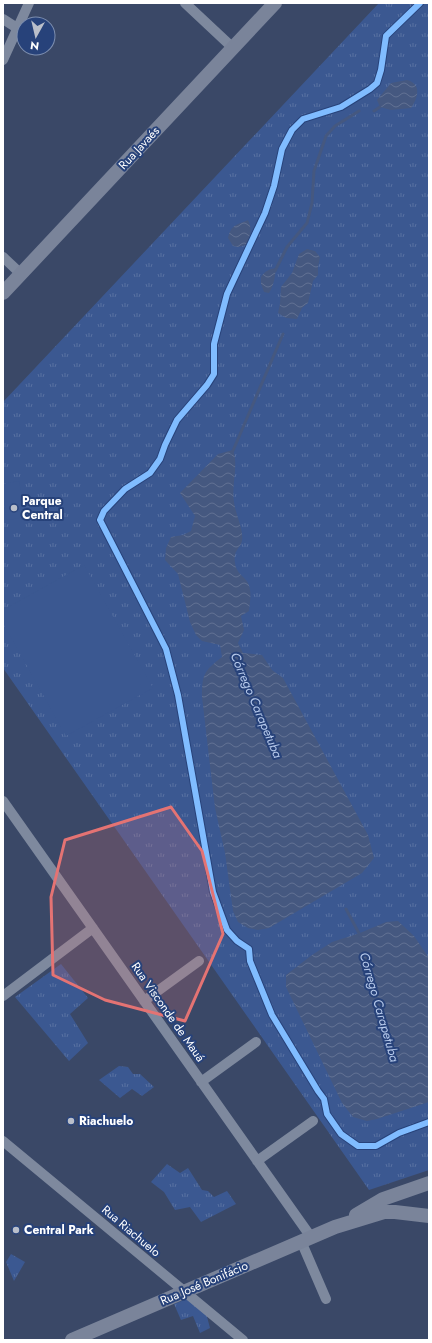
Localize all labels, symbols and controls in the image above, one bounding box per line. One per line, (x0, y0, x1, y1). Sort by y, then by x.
north arrow (16, 16, 56, 56)
text: N (29, 37, 40, 54)
street label: Rua Javaés (114, 122, 164, 174)
place label: Parque Central (22, 492, 63, 524)
marker: Parque Central (9, 503, 19, 513)
water label: Córrego Carapetuba (226, 649, 287, 761)
water label: Córrego Carapetuba (355, 950, 404, 1064)
street label: Rua Visconde de Mauá (127, 959, 209, 1066)
place label: Riachuelo (79, 1112, 133, 1130)
marker: Riachuelo (66, 1116, 76, 1126)
street label: Rua Riachuelo (98, 1201, 165, 1261)
place label: Central Park (24, 1221, 94, 1239)
marker: Central Park (11, 1225, 21, 1235)
street label: Rua José Bonifácio (157, 1256, 251, 1310)

